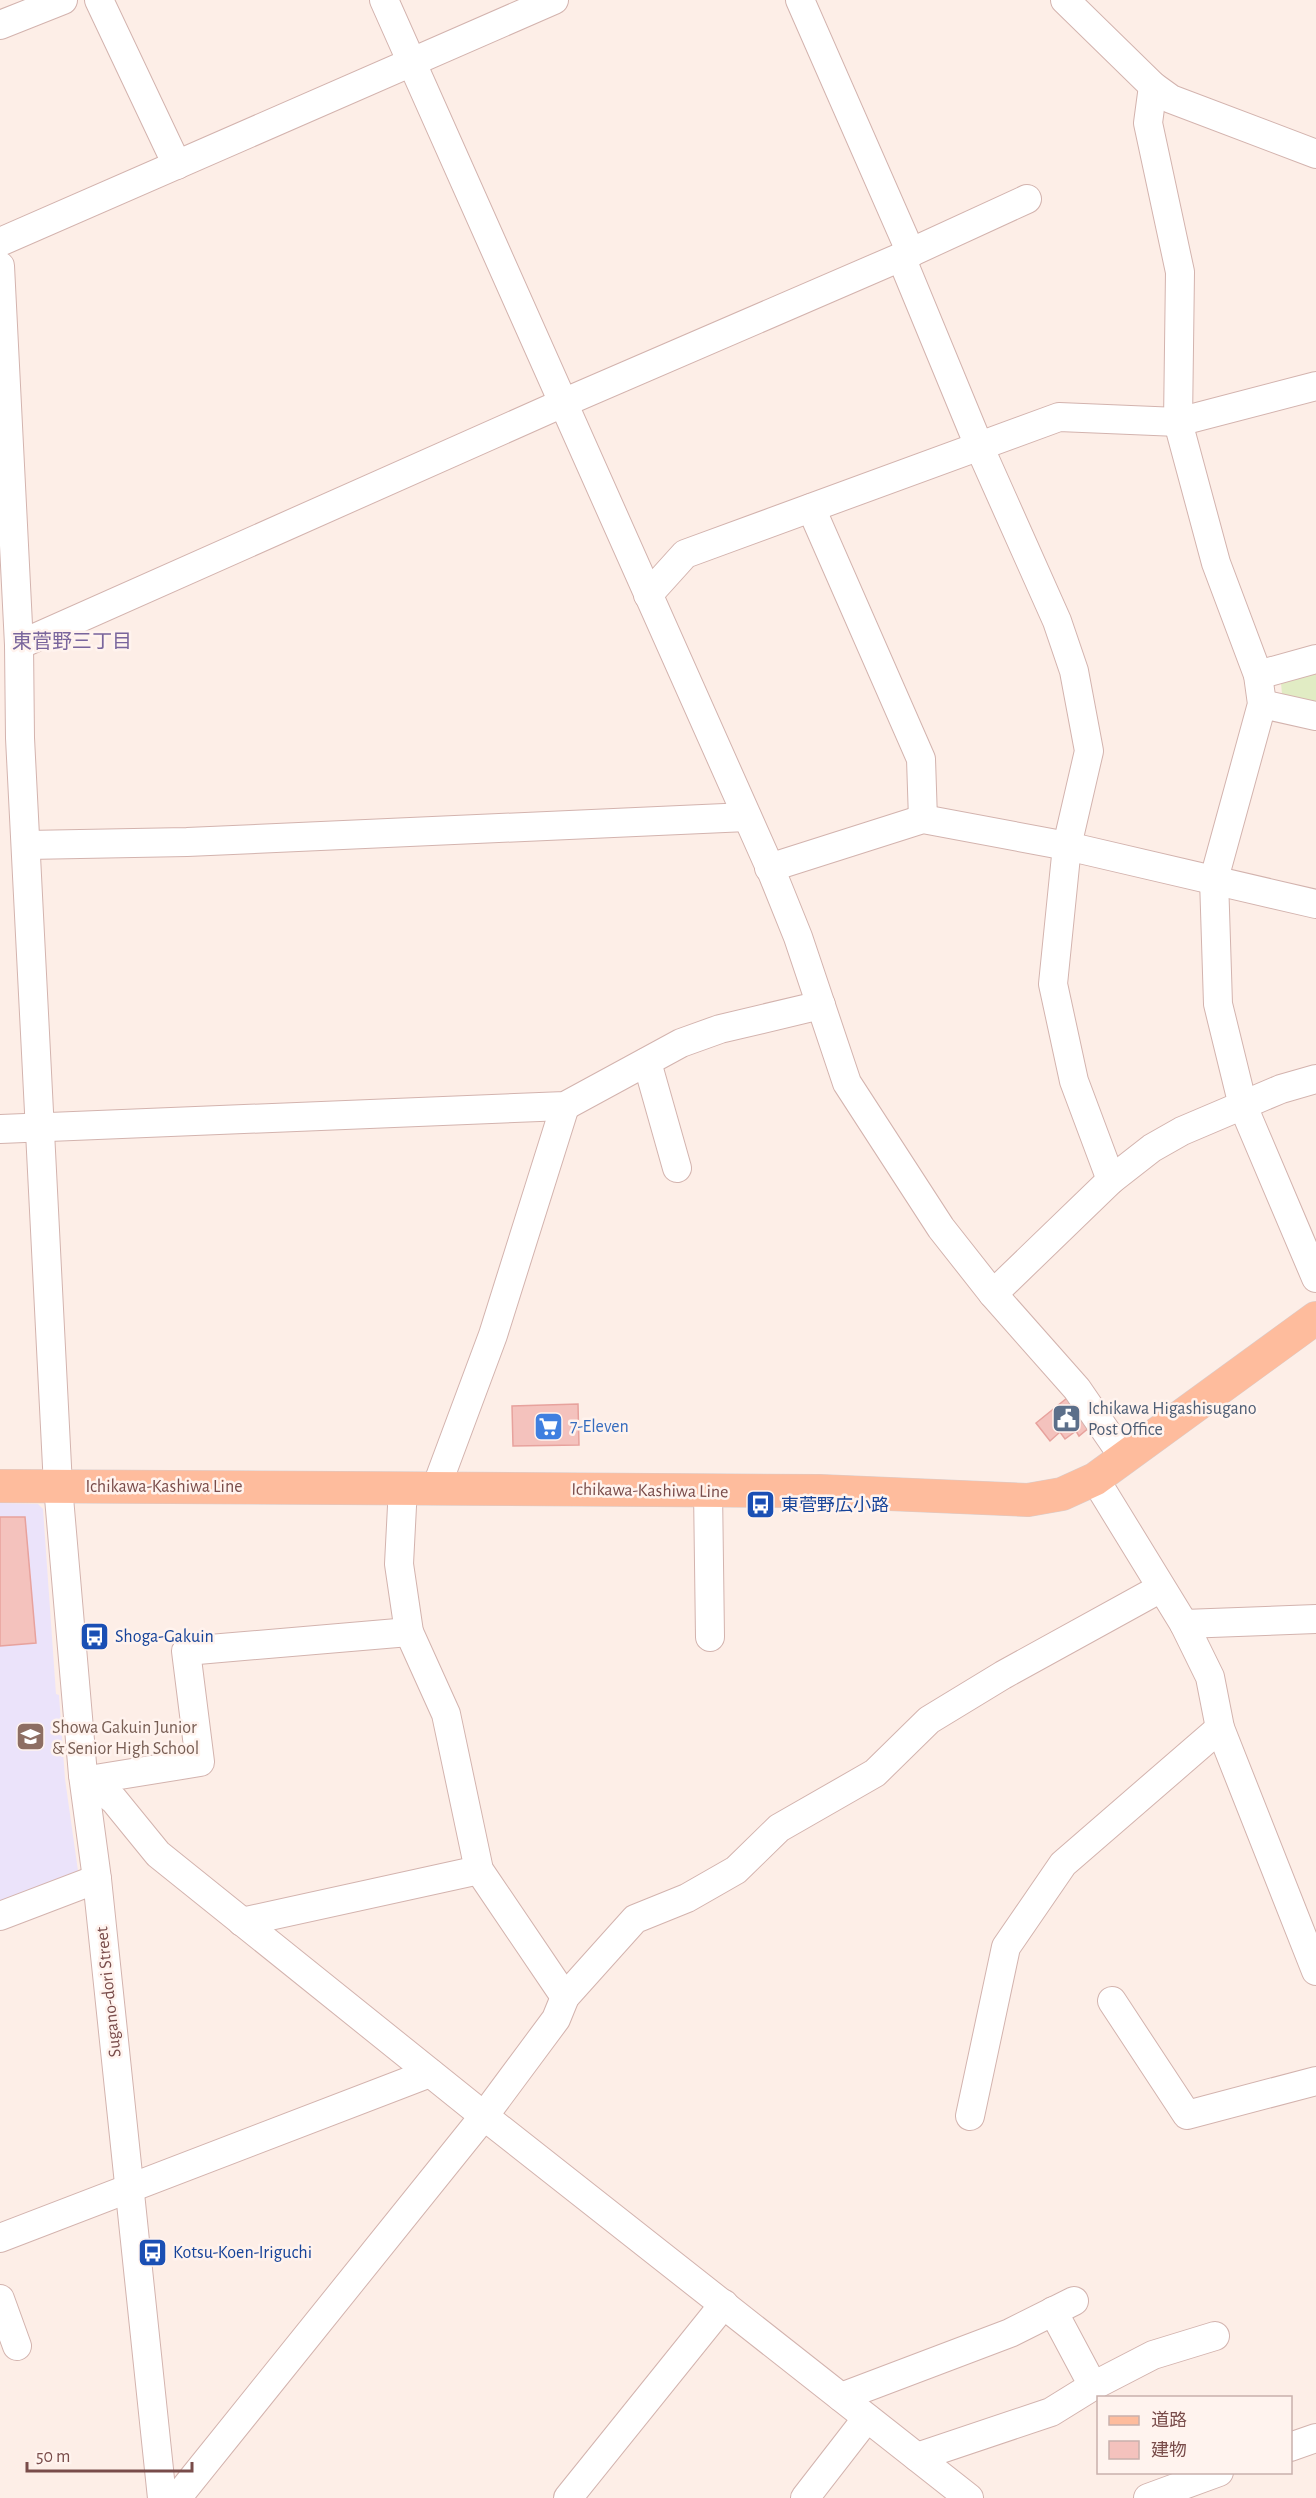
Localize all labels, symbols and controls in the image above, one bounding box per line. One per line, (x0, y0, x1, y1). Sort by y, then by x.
district label: 東菅野三丁目 (12, 631, 132, 652)
place label: Ichikawa Higashisugano Post Office (1088, 1400, 1257, 1439)
public building icon: Ichikawa Higashisugano Post Office (1051, 1402, 1083, 1434)
supermarket icon: 7-Eleven (533, 1410, 565, 1442)
place label: 7-Eleven (570, 1418, 629, 1436)
street label: Ichikawa-Kashiwa Line (85, 1478, 243, 1496)
street label: Ichikawa-Kashiwa Line (571, 1481, 729, 1501)
bus stop icon: 東菅野広小路 (744, 1489, 776, 1521)
place label: 東菅野広小路 (781, 1496, 889, 1515)
bus stop icon: Shoga-Gakuin (78, 1620, 110, 1652)
place label: Shoga-Gakuin (115, 1628, 214, 1646)
place label: Showa Gakuin Junior & Senior High School (52, 1719, 199, 1758)
school or university icon: Showa Gakuin Junior & Senior High School (15, 1721, 47, 1753)
street label: Sugano-dori Street (93, 1925, 125, 2058)
bus stop icon: Kotsu-Koen-Iriguchi (136, 2236, 168, 2268)
place label: Kotsu-Koen-Iriguchi (173, 2244, 312, 2262)
legend (1097, 2396, 1292, 2474)
text: 道路 (1151, 2410, 1187, 2430)
scale bar (27, 2435, 192, 2473)
text: 建物 (1151, 2440, 1187, 2460)
text: 50 m (36, 2448, 70, 2466)

